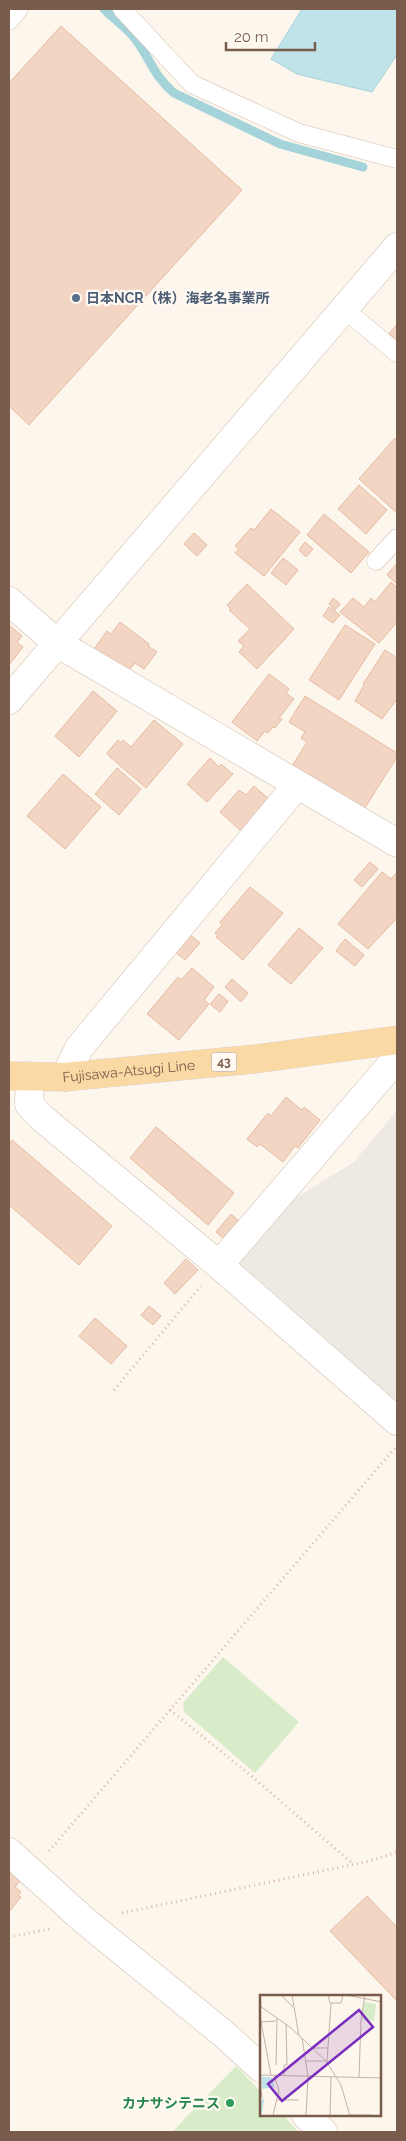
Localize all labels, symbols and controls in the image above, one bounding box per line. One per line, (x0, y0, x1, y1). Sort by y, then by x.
scale bar (226, 20, 315, 52)
text: 20 m (234, 28, 269, 46)
place label: 日本NCR（株）海老名事業所 (86, 290, 270, 306)
marker: 日本NCR（株）海老名事業所 (70, 292, 82, 304)
road number: 43 (212, 1052, 236, 1072)
street label: Fujisawa-Atsugi Line (62, 1057, 196, 1085)
inset map (260, 1995, 381, 2116)
place label: カナサシテニス (122, 2095, 220, 2111)
marker: カナサシテニス (224, 2097, 236, 2109)

